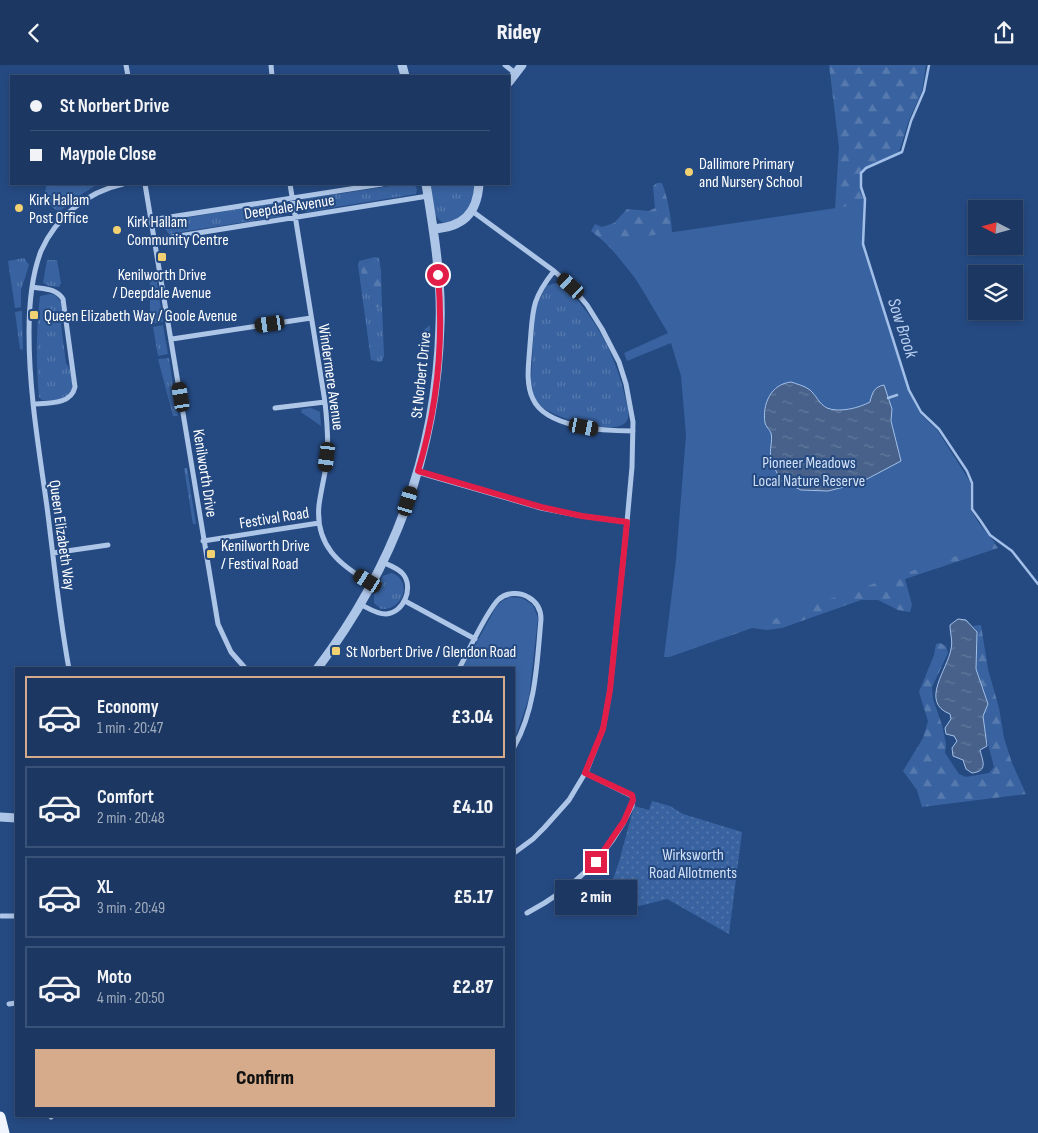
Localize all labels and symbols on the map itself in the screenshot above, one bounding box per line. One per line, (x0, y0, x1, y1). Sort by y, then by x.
place label: Dallimore Primary and Nursery School (699, 155, 802, 192)
marker: Dallimore Primary and Nursery School (683, 166, 695, 178)
place label: Kirk Hallam Post Office (29, 191, 89, 228)
street label: Deepdale Avenue (243, 191, 336, 224)
north arrow (968, 200, 1022, 255)
marker: Kirk Hallam Post Office (13, 202, 25, 214)
place label: Kirk Hallam Community Centre (127, 213, 229, 250)
marker: Kirk Hallam Community Centre (111, 224, 123, 236)
marker: Kenilworth Drive / Deepdale Avenue (156, 251, 168, 263)
route start (427, 264, 449, 286)
place label: Kenilworth Drive / Deepdale Avenue (113, 266, 211, 303)
car (554, 270, 587, 302)
water label: Sow Brook (883, 296, 922, 362)
place label: Queen Elizabeth Way / Goole Avenue (44, 307, 237, 326)
marker: Queen Elizabeth Way / Goole Avenue (28, 309, 40, 321)
car (254, 314, 285, 334)
street label: Windermere Avenue (314, 323, 347, 432)
street label: St Norbert Drive (408, 331, 435, 419)
car (171, 381, 190, 413)
car (567, 417, 600, 437)
street label: Kenilworth Drive (188, 428, 221, 519)
car (317, 441, 336, 473)
park label: Pioneer Meadows Local Nature Reserve (753, 454, 865, 491)
street label: Queen Elizabeth Way (44, 479, 79, 592)
car (396, 484, 419, 518)
street label: Festival Road (238, 504, 310, 533)
place label: Kenilworth Drive / Festival Road (221, 537, 310, 574)
marker: Kenilworth Drive / Festival Road (205, 548, 217, 560)
car (351, 567, 384, 595)
place label: St Norbert Drive / Glendon Road (346, 643, 516, 662)
marker: St Norbert Drive / Glendon Road (330, 645, 342, 657)
park label: Wirksworth Road Allotments (649, 846, 737, 883)
route end (585, 851, 607, 873)
callout: 2 min (555, 879, 637, 915)

